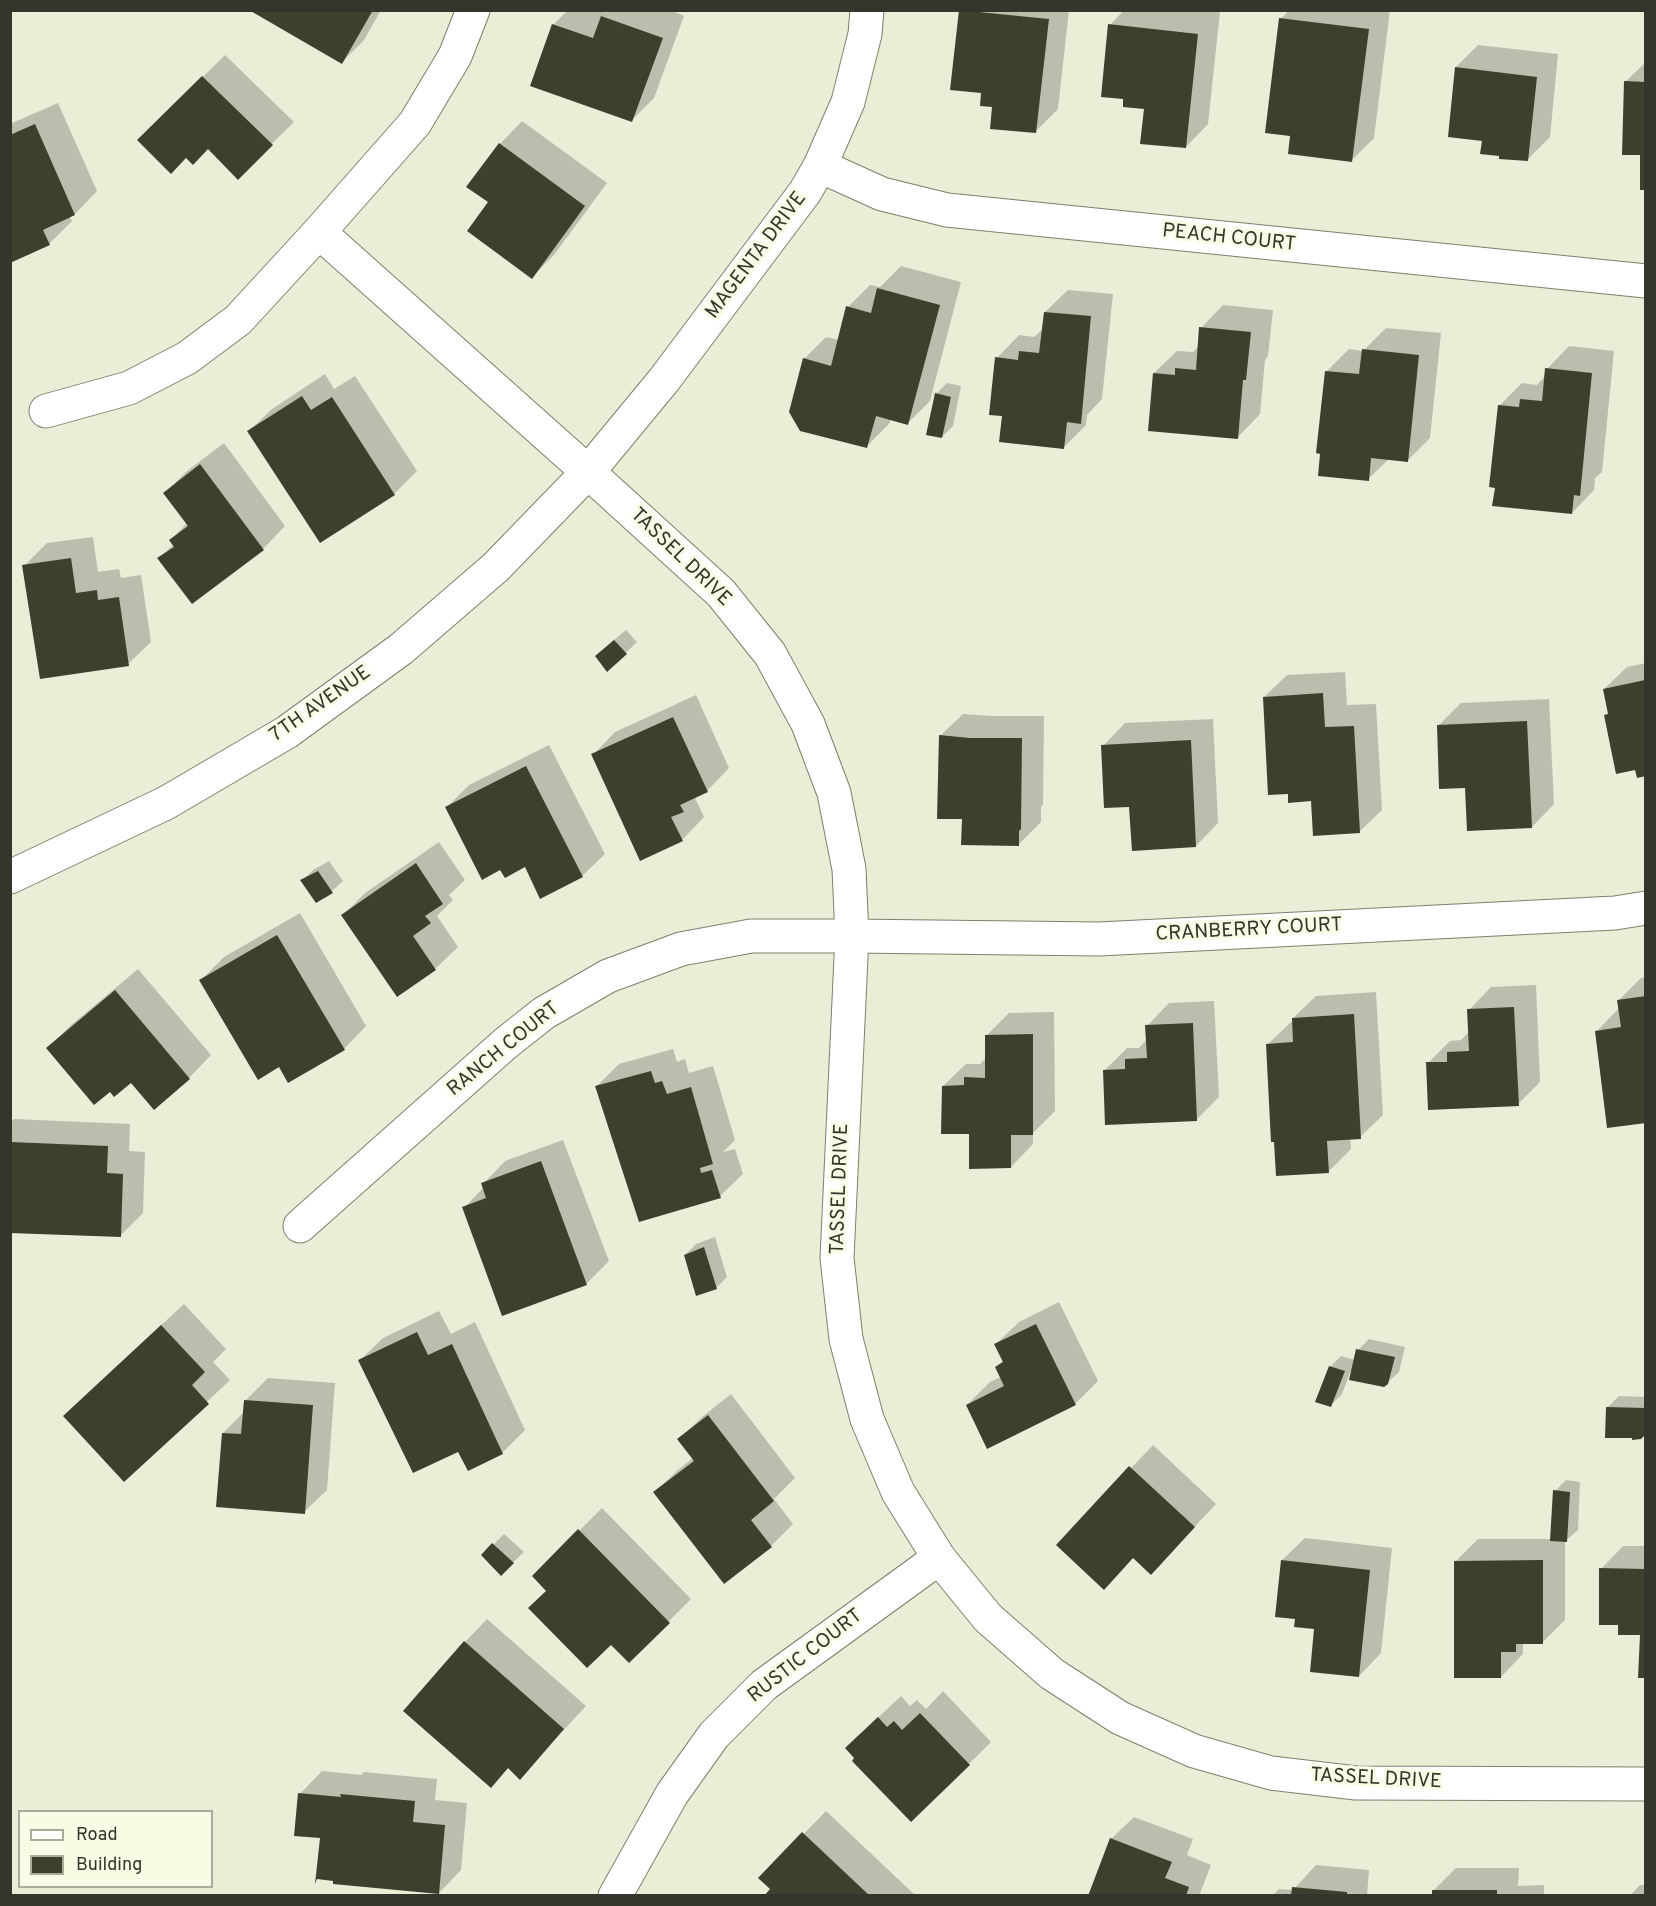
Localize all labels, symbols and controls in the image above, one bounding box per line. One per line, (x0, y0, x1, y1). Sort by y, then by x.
street label: MAGENTA DRIVE (701, 188, 813, 324)
street label: PEACH COURT (1161, 220, 1297, 258)
street label: TASSEL DRIVE (624, 504, 736, 612)
street label: 7TH AVENUE (266, 661, 376, 749)
street label: CRANBERRY COURT (1155, 914, 1343, 948)
street label: RANCH COURT (443, 998, 565, 1102)
street label: TASSEL DRIVE (827, 1123, 855, 1255)
street label: RUSTIC COURT (744, 1605, 868, 1709)
street label: TASSEL DRIVE (1310, 1765, 1442, 1795)
legend (18, 1810, 213, 1888)
text: Road (76, 1824, 118, 1847)
text: Building (76, 1854, 142, 1877)

